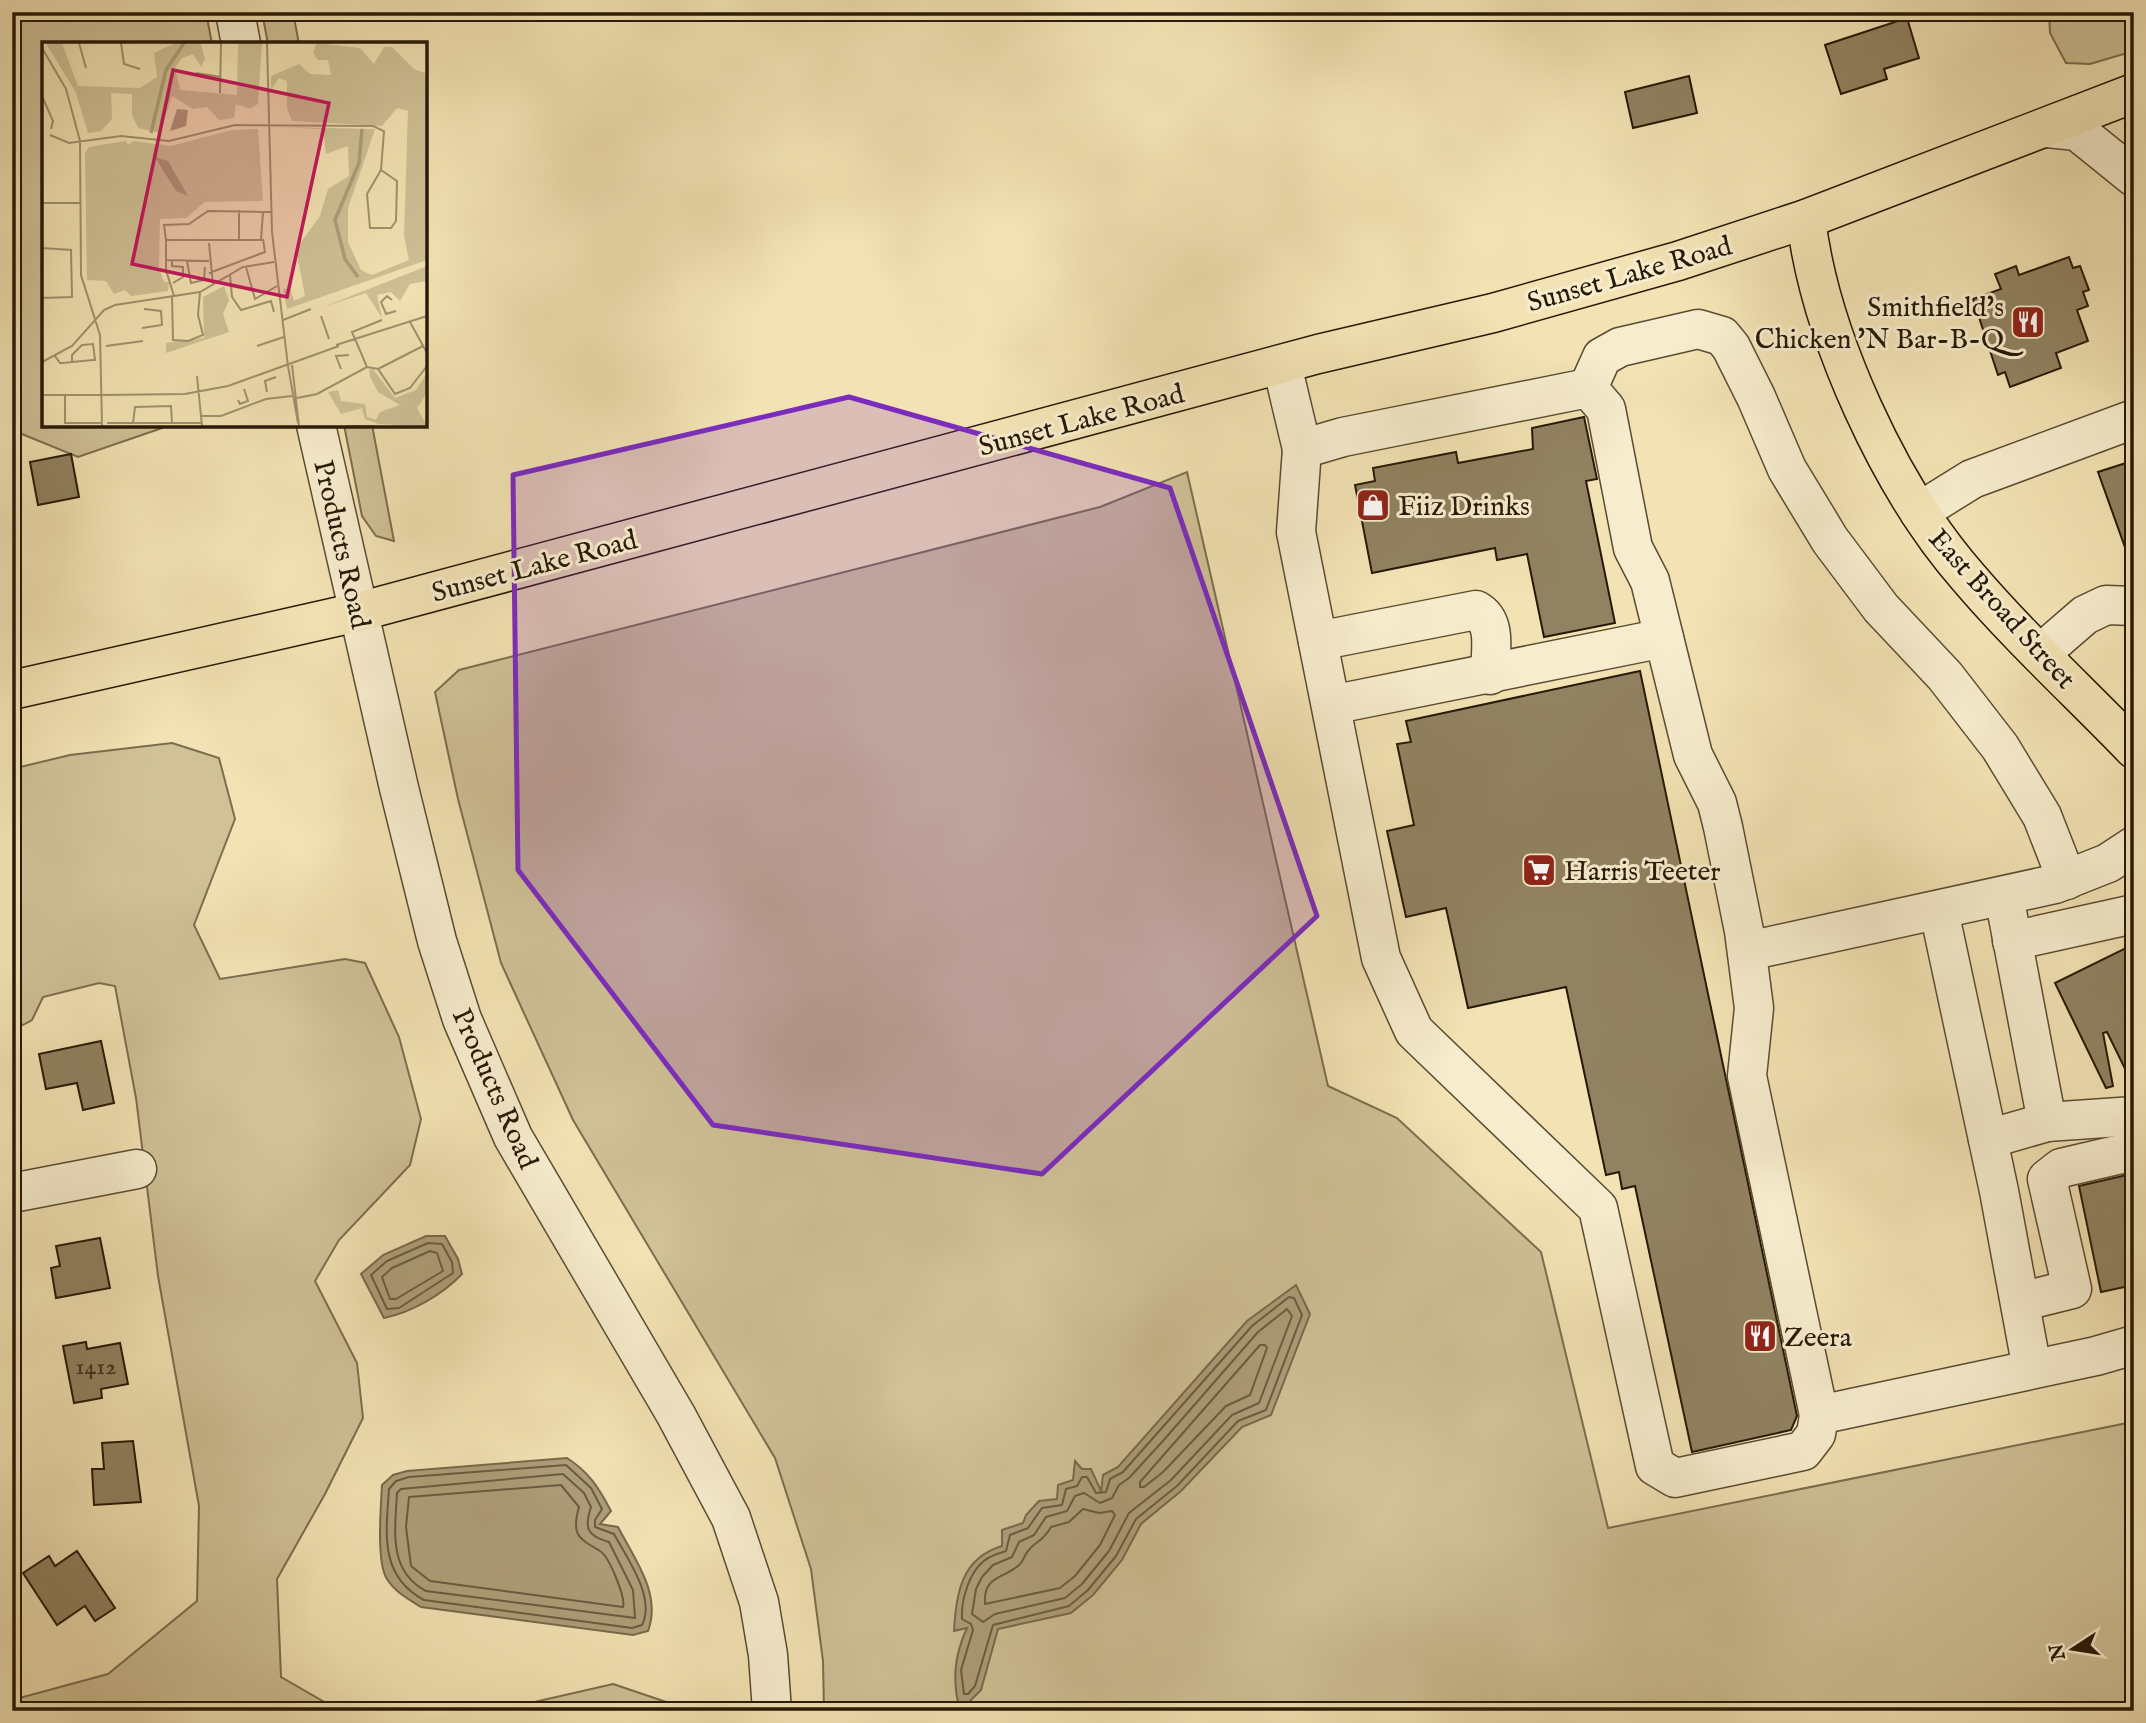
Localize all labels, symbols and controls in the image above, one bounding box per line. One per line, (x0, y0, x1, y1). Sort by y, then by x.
inset map (42, 42, 427, 427)
street label: Sunset Lake Road (1523, 229, 1736, 321)
place label: Smithfield's Chicken 'N Bar-B-Q (1755, 291, 2024, 358)
restaurant icon: Smithfield's Chicken 'N Bar-B-Q (2009, 303, 2047, 341)
street label: Sunset Lake Road (975, 377, 1188, 466)
street label: Products Road (304, 457, 377, 632)
shop icon: Fiiz Drinks (1354, 486, 1392, 524)
place label: Fiiz Drinks (1398, 490, 1530, 525)
street label: East Broad Street (1920, 522, 2083, 697)
street label: Sunset Lake Road (428, 523, 641, 612)
supermarket icon: Harris Teeter (1520, 851, 1558, 889)
place label: Harris Teeter (1564, 855, 1721, 890)
street label: Products Road (443, 1003, 545, 1175)
restaurant icon: Zeera (1741, 1317, 1779, 1355)
place label: Zeera (1784, 1321, 1853, 1356)
house number: 1412 (76, 1352, 116, 1383)
north arrow (2038, 1614, 2108, 1684)
text: N (2045, 1641, 2072, 1664)

